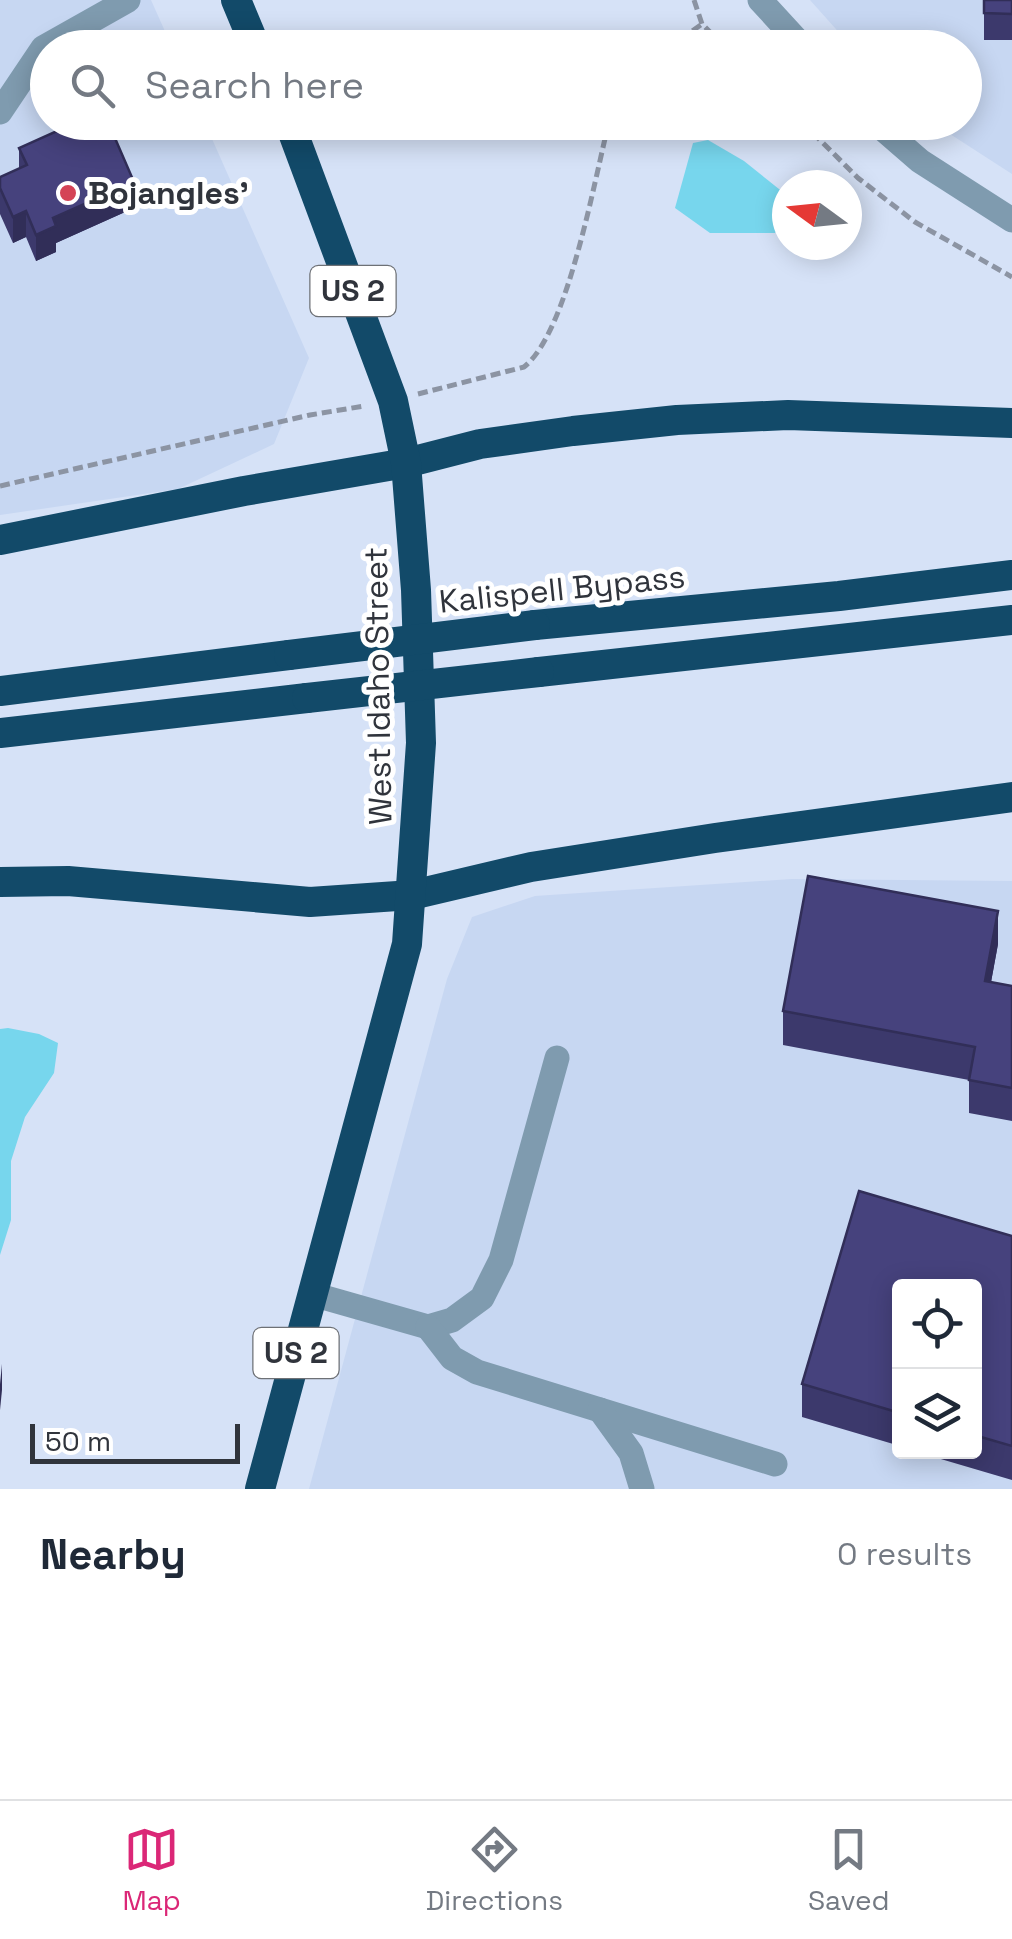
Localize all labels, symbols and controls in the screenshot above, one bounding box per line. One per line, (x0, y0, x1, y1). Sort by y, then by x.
search box (30, 30, 982, 140)
icon: search (65, 58, 120, 113)
text: Search here (145, 61, 364, 109)
north arrow (772, 170, 862, 260)
place label: Bojangles' (88, 173, 249, 213)
marker: Bojangles' (57, 182, 79, 204)
road number: US 2 (310, 266, 396, 316)
street label: West Idaho Street (356, 547, 400, 825)
street label: Kalispell Bypass (437, 556, 687, 622)
map controls (892, 1279, 982, 1459)
button: locate (892, 1279, 982, 1369)
road number: US 2 (254, 1328, 338, 1378)
button: layers (892, 1369, 982, 1459)
scale bar (30, 1419, 240, 1464)
text: 50 m (45, 1423, 111, 1459)
text: Nearby (40, 1528, 186, 1581)
text: 0 results (837, 1534, 972, 1574)
tab: Map (122, 1822, 181, 1918)
tab: Directions (426, 1822, 563, 1918)
tab: Saved (808, 1822, 890, 1918)

